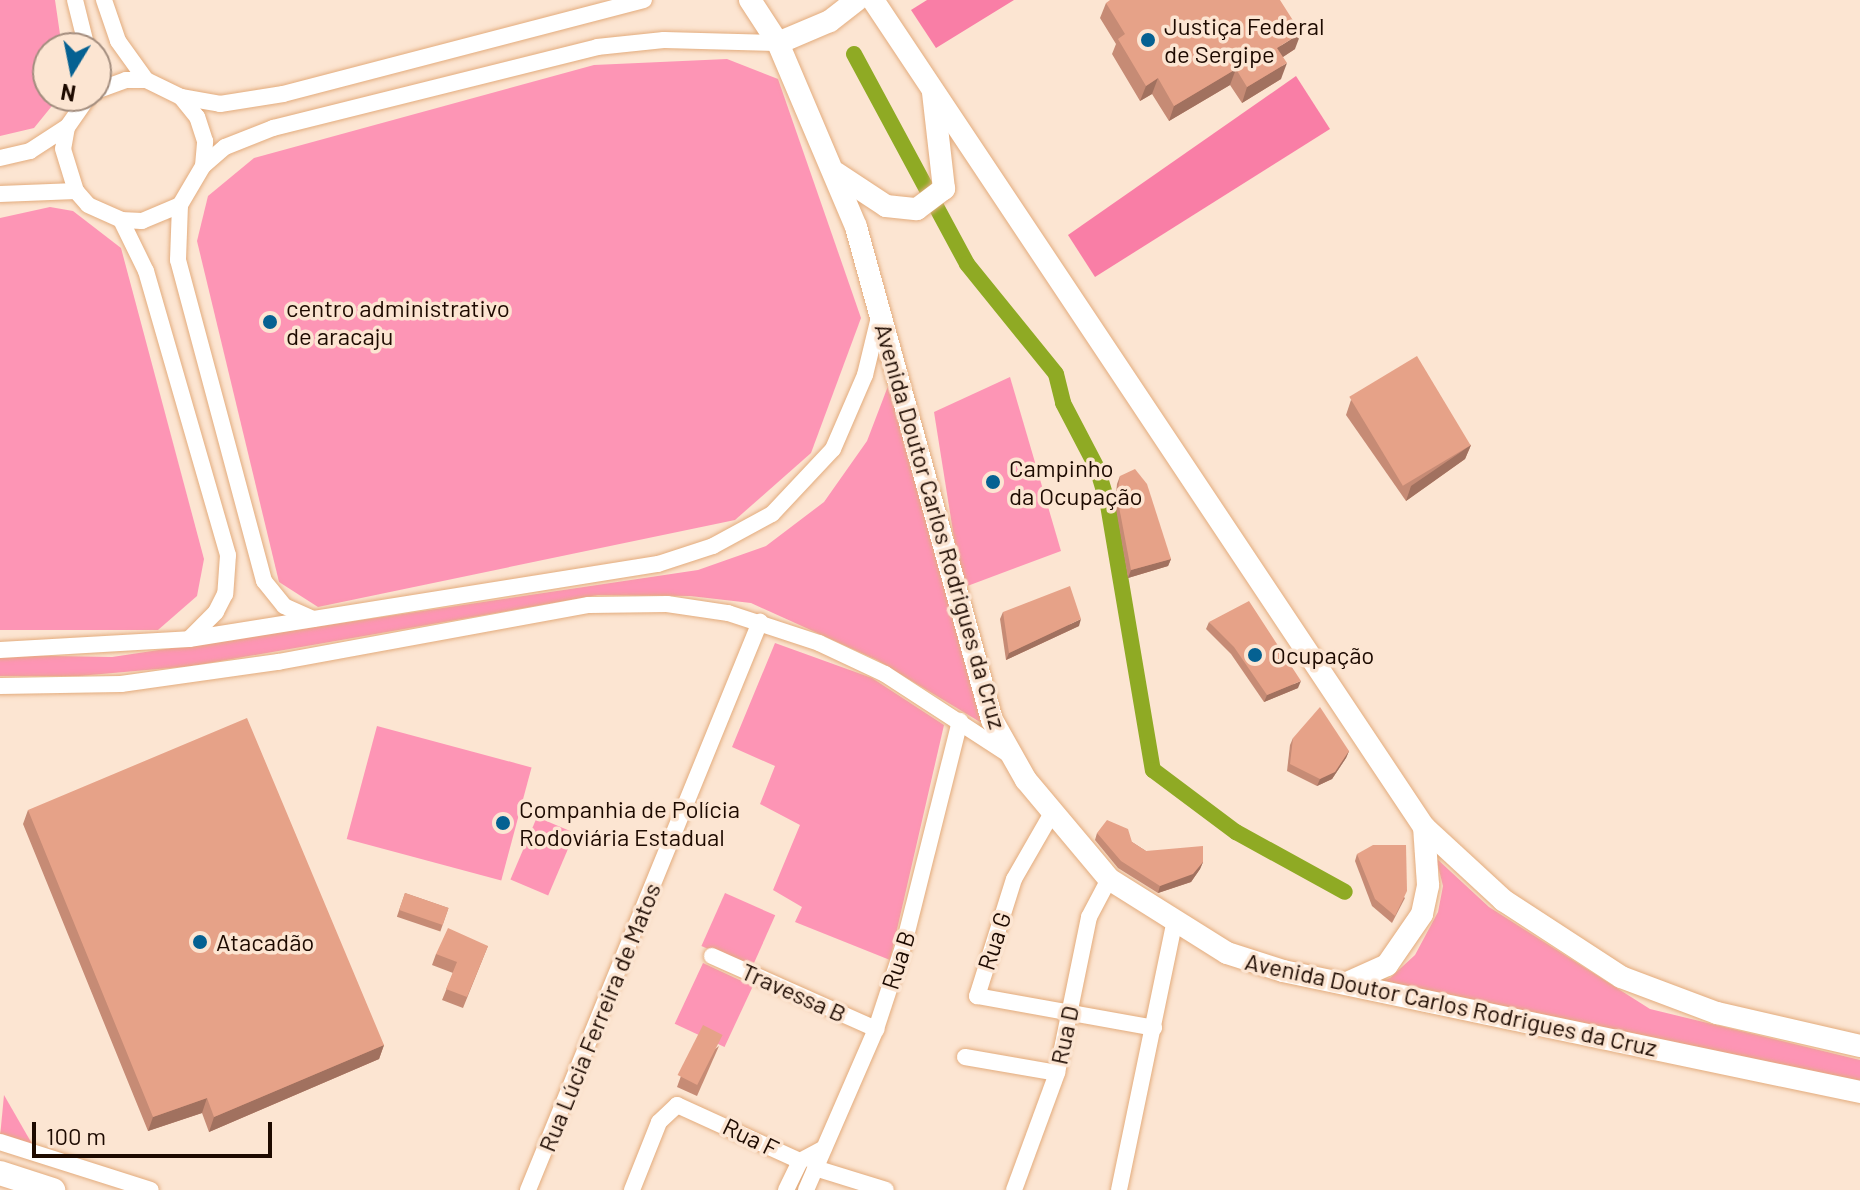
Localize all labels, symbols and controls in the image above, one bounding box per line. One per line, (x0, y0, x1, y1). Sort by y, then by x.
place label: Justiça Federal de Sergipe (1164, 12, 1324, 68)
marker: Justiça Federal de Sergipe (1139, 31, 1157, 49)
north arrow (32, 32, 112, 112)
text: N (59, 80, 78, 108)
place label: centro administrativo de aracaju (286, 294, 510, 350)
marker: centro administrativo de aracaju (261, 313, 279, 331)
street label: Avenida Doutor Carlos Rodrigues da Cruz (869, 320, 1013, 732)
place label: Campinho da Ocupação (1009, 454, 1143, 510)
marker: Campinho da Ocupação (984, 473, 1002, 491)
place label: Ocupação (1271, 641, 1374, 669)
marker: Ocupação (1246, 646, 1264, 664)
place label: Companhia de Polícia Rodoviária Estadual (519, 795, 740, 851)
marker: Companhia de Polícia Rodoviária Estadual (494, 814, 512, 832)
street label: Rua Lúcia Ferreira de Matos (532, 878, 666, 1156)
street label: Rua G (971, 908, 1017, 974)
street label: Rua B (875, 927, 921, 993)
place label: Atacadão (216, 928, 314, 956)
marker: Atacadão (191, 933, 209, 951)
street label: Avenida Doutor Carlos Rodrigues da Cruz (1242, 946, 1660, 1062)
street label: Travessa B (737, 956, 851, 1028)
street label: Rua D (1044, 1003, 1084, 1067)
scale bar (36, 1106, 276, 1156)
street label: Rua F (719, 1111, 783, 1163)
text: 100 m (46, 1121, 106, 1150)

